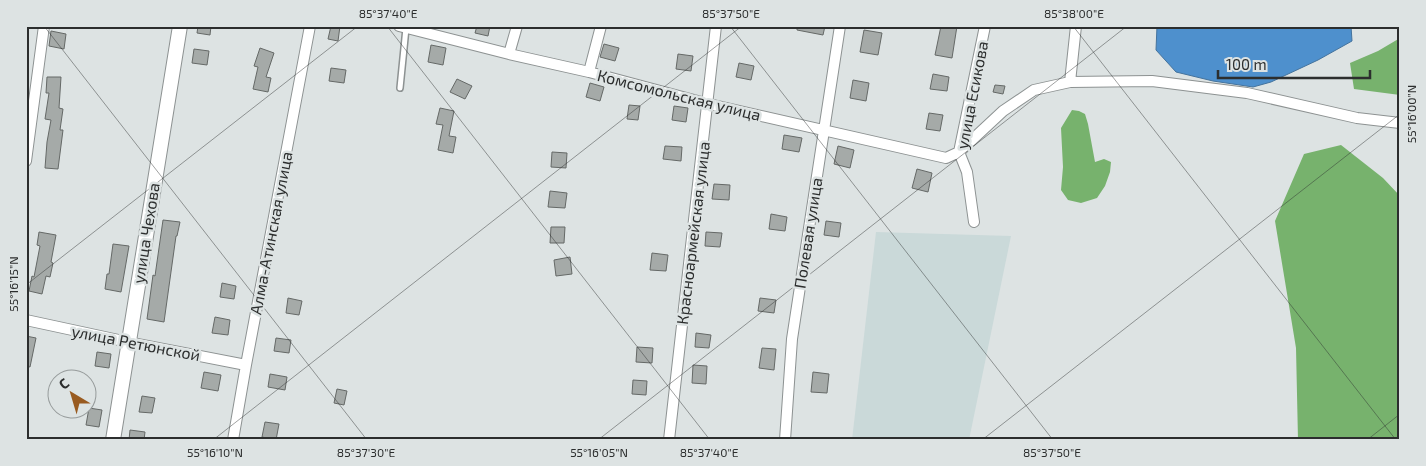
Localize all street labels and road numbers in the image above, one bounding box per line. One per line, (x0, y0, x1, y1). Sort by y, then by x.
street label: улица Есикова (952, 39, 992, 151)
street label: Комсомольская улица (595, 65, 763, 125)
street label: Красноармейская улица (672, 140, 714, 326)
street label: Алма-Атинская улица (245, 150, 297, 316)
street label: Полевая улица (789, 176, 827, 290)
street label: улица Чехова (128, 181, 164, 285)
street label: улица Ретюнской (70, 321, 202, 365)

